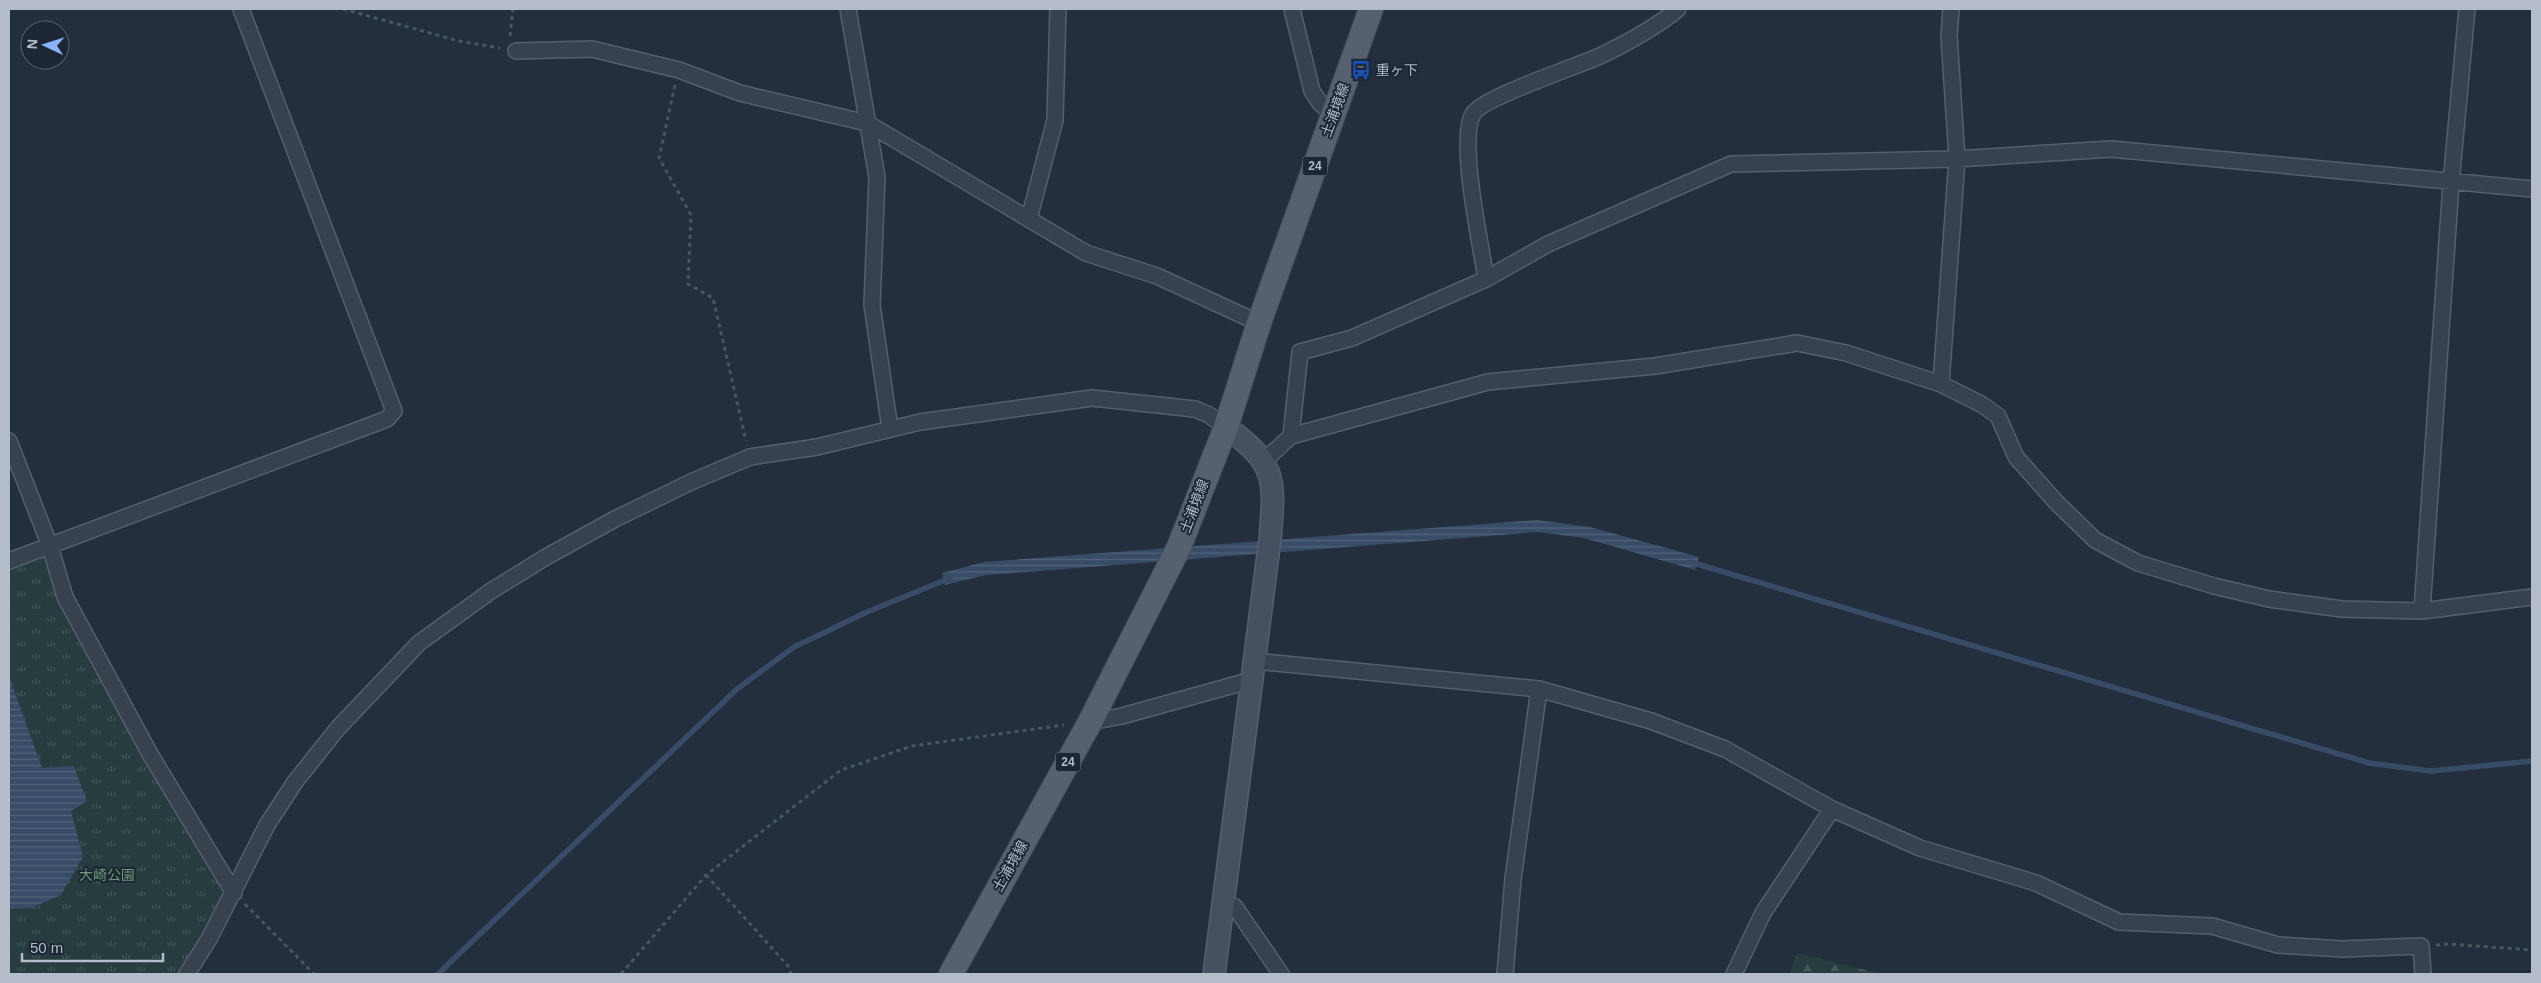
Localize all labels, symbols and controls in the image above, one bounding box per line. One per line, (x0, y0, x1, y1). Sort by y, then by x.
north arrow (20, 20, 70, 70)
text: N (24, 38, 40, 50)
bus stop icon: 重ヶ下 (1350, 59, 1372, 81)
place label: 重ヶ下 (1376, 62, 1418, 78)
street label: 土浦境線 (1318, 81, 1352, 139)
road number: 24 (1302, 157, 1328, 176)
street label: 土浦境線 (1176, 477, 1212, 535)
road number: 24 (1056, 752, 1080, 772)
street label: 土浦境線 (989, 838, 1031, 894)
park label: 大崎公園 (79, 867, 135, 883)
scale bar (22, 930, 164, 962)
text: 50 m (30, 939, 63, 956)

